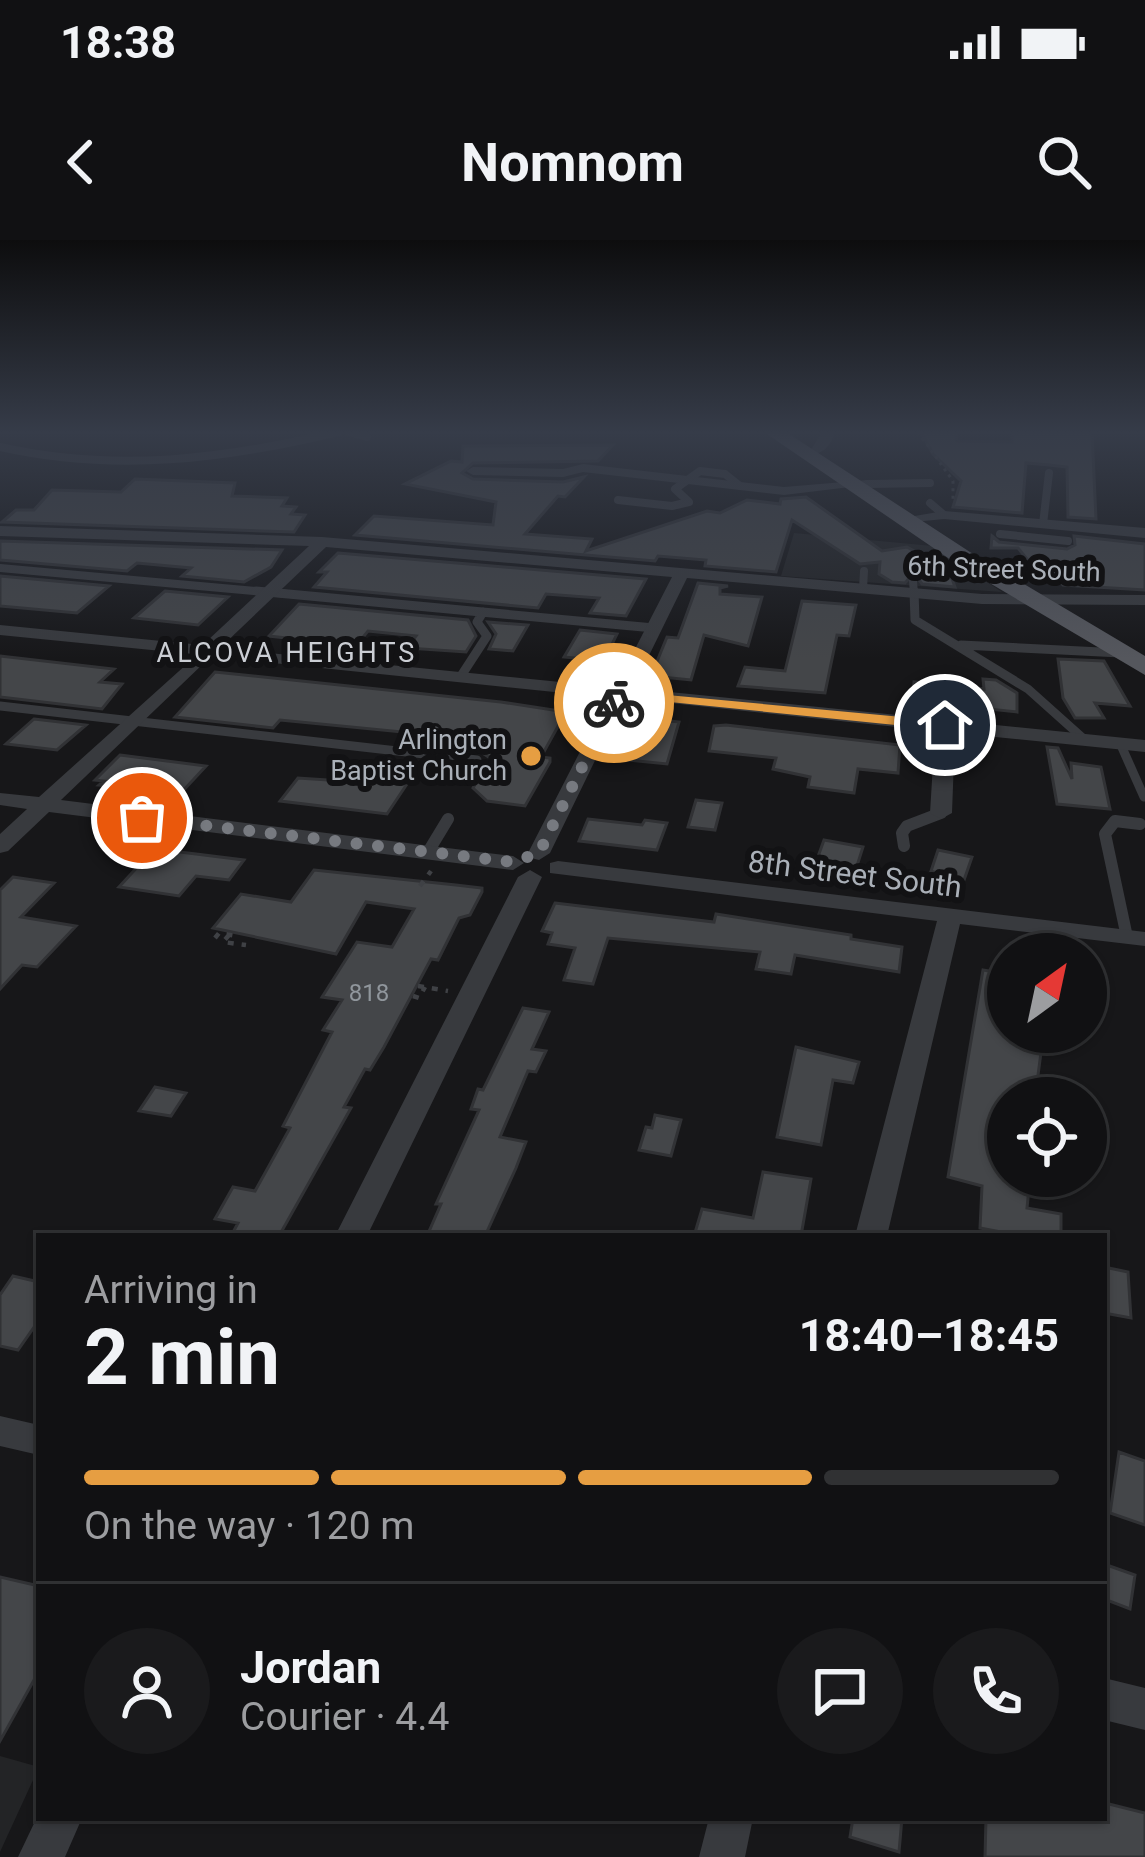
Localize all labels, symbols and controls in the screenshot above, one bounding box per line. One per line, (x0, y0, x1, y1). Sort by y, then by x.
text: 18:38 (60, 16, 176, 69)
icon: back (48, 129, 114, 195)
icon: search (1031, 129, 1097, 195)
text: Nomnom (461, 131, 684, 194)
street label: 6th Street South (907, 550, 1101, 588)
district label: ALCOVA HEIGHTS (157, 637, 417, 669)
courier (554, 643, 674, 763)
icon: bike (581, 670, 647, 736)
pin (894, 674, 996, 776)
icon: home (912, 692, 978, 758)
place label: Arlington Baptist Church (330, 724, 507, 787)
marker: Arlington Baptist Church (518, 743, 544, 769)
pin (91, 767, 193, 869)
icon: bag (109, 785, 175, 851)
street label: 8th Street South (746, 844, 964, 904)
north arrow (987, 933, 1107, 1053)
map controls (987, 933, 1107, 1197)
house number: 818 (349, 979, 389, 1007)
button: locate (987, 1077, 1107, 1197)
text: Arriving in (84, 1267, 258, 1313)
text: 18:40–18:45 (799, 1309, 1059, 1362)
text: 2 min (84, 1312, 280, 1403)
text: On the way · 120 m (84, 1503, 415, 1549)
button: person (84, 1628, 210, 1754)
button: chat (777, 1628, 903, 1754)
button: phone (933, 1628, 1059, 1754)
text: Jordan (240, 1641, 381, 1694)
text: Courier · 4.4 (240, 1694, 449, 1740)

